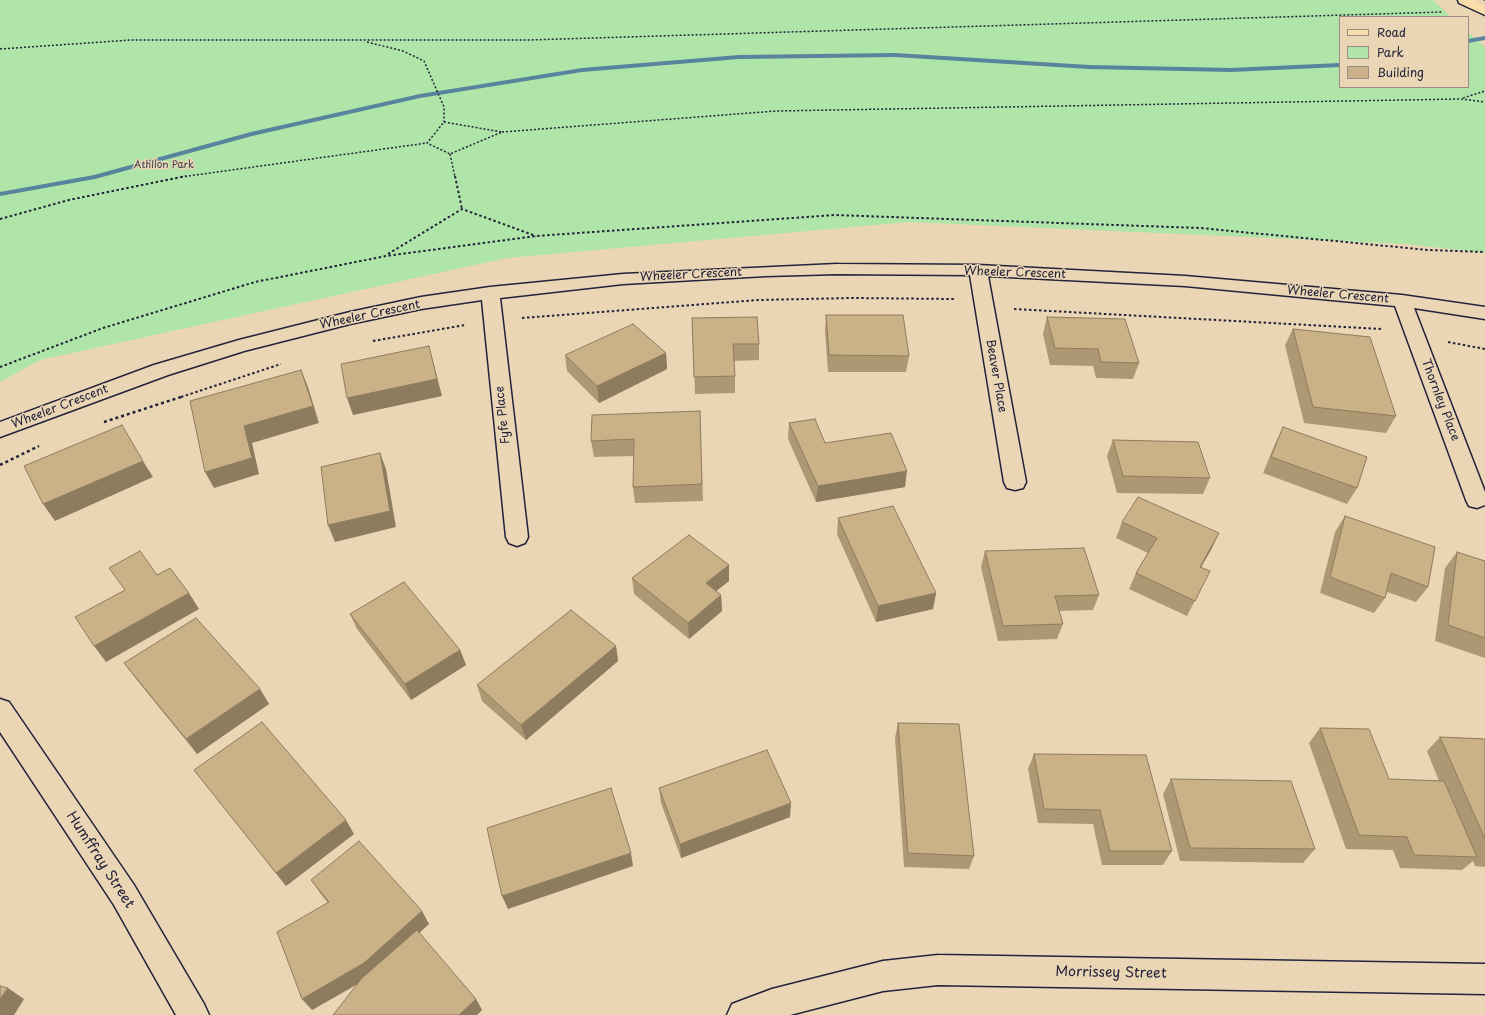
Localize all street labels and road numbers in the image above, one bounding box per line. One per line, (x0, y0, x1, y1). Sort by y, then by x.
street label: Wheeler Crescent (964, 264, 1066, 282)
street label: Wheeler Crescent (640, 265, 742, 285)
street label: Wheeler Crescent (1287, 283, 1389, 307)
street label: Wheeler Crescent (319, 297, 421, 333)
street label: Beaver Place (982, 338, 1010, 414)
street label: Thornley Place (1418, 357, 1462, 443)
street label: Wheeler Crescent (10, 382, 110, 432)
street label: Fyfe Place (493, 385, 513, 445)
street label: Humffray Street (62, 808, 138, 912)
street label: Morrissey Street (1055, 964, 1167, 982)

